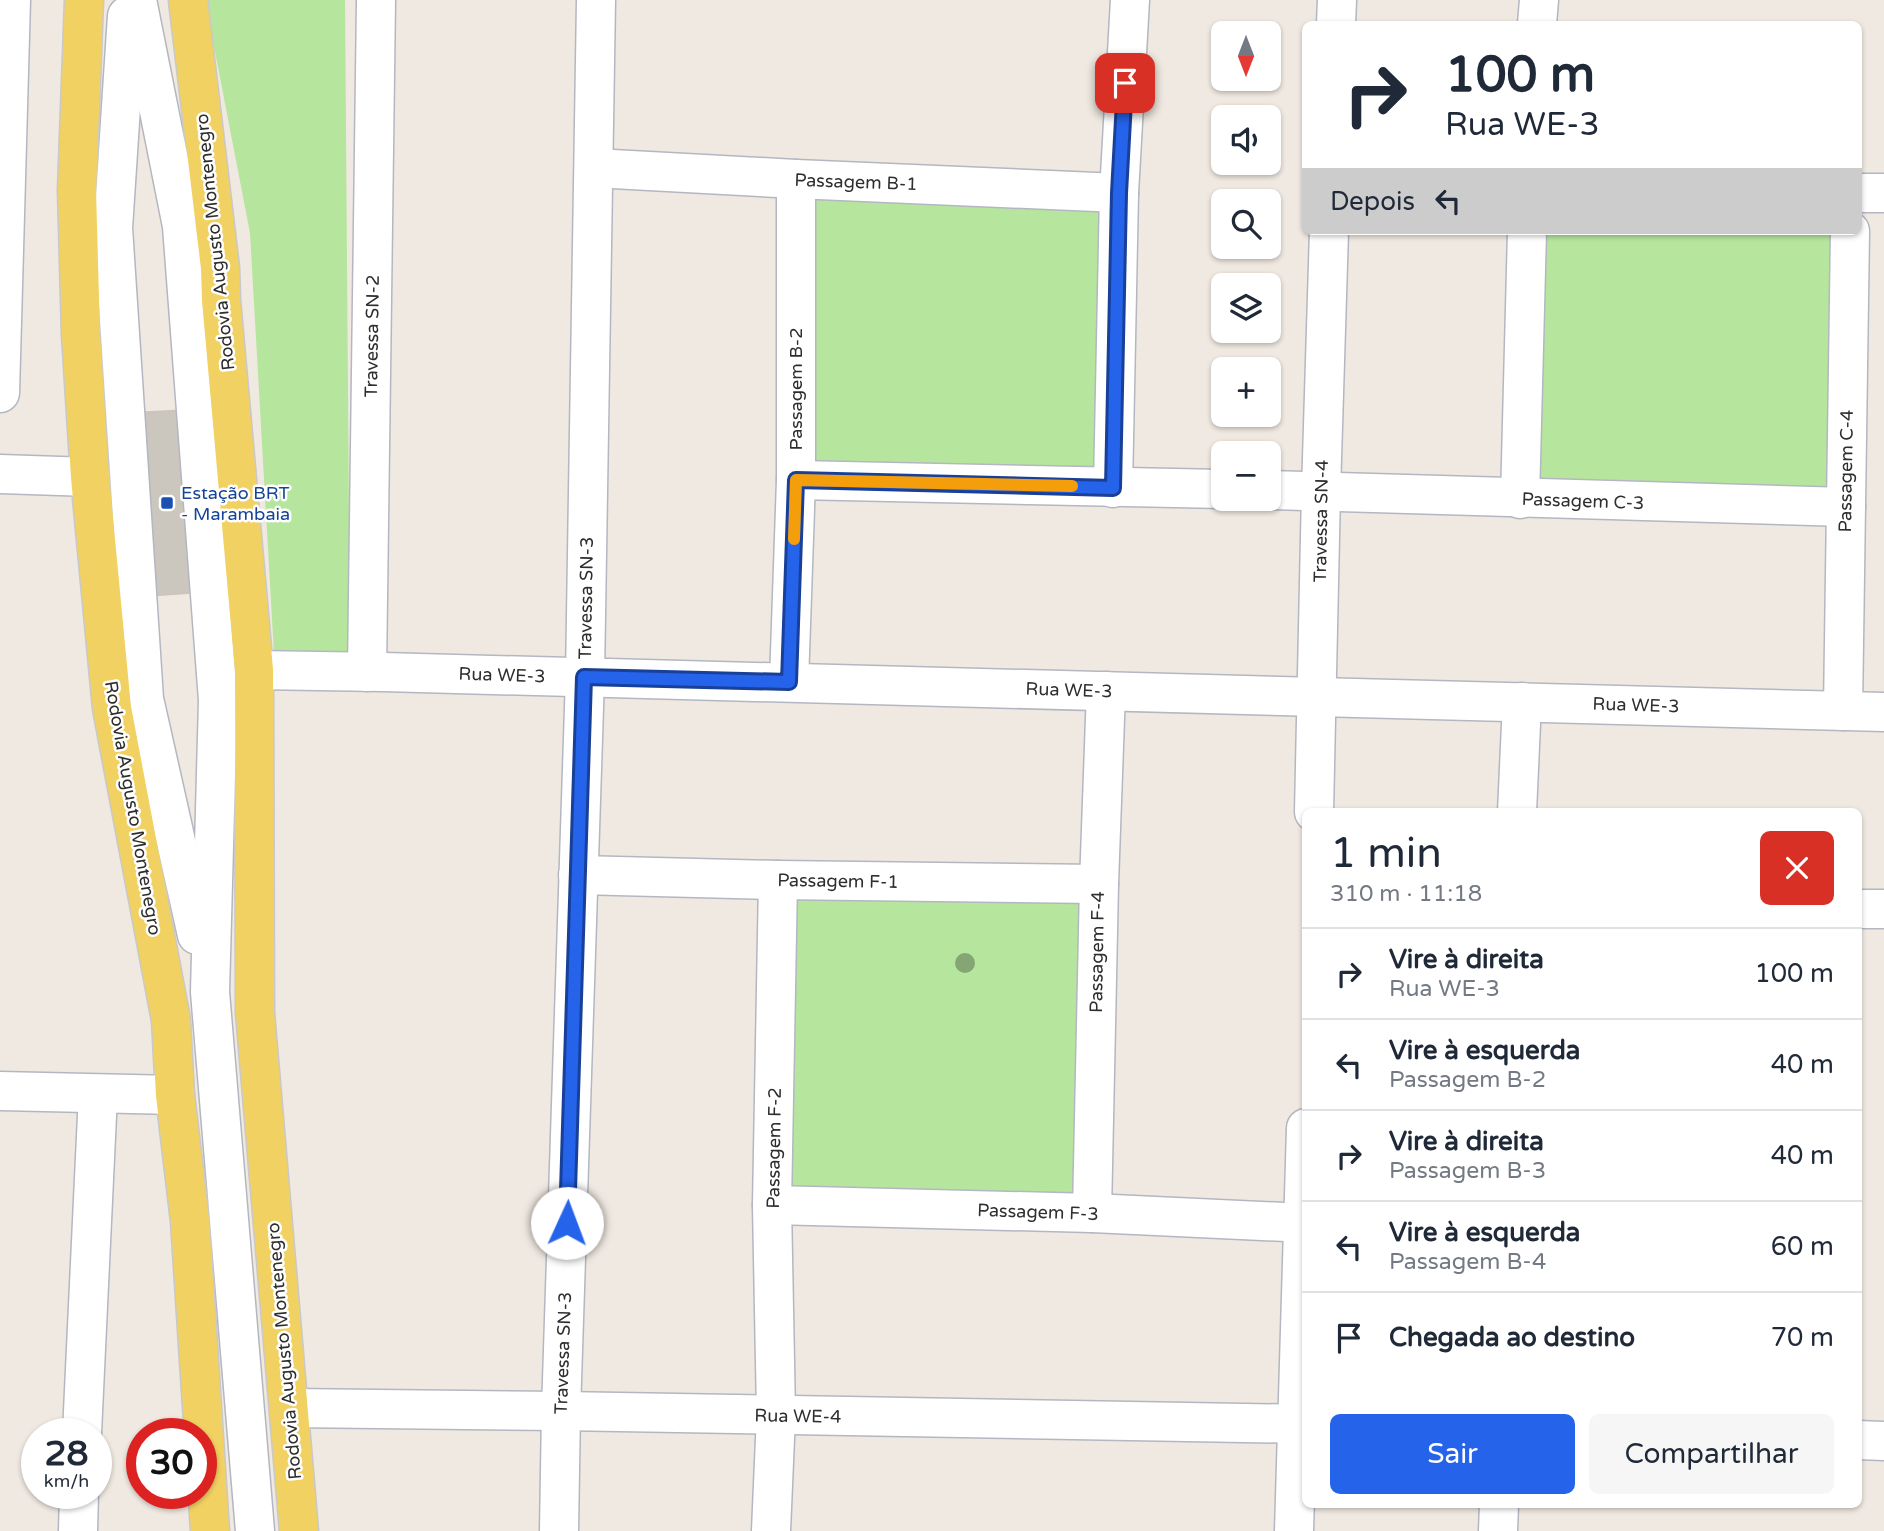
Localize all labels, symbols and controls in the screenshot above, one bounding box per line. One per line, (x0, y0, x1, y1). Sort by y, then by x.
north arrow (1211, 21, 1281, 91)
map controls (1211, 21, 1281, 511)
text: 100 m (1445, 46, 1595, 105)
icon: right (1330, 49, 1421, 140)
pin (1095, 53, 1155, 113)
icon: arrive (1106, 64, 1144, 102)
button: sound (1211, 105, 1281, 175)
text: Rua WE-3 (1445, 106, 1600, 144)
street label: Rodovia Augusto Montenegro (191, 113, 239, 371)
street label: Passagem B-1 (794, 169, 918, 195)
icon: left (1429, 182, 1467, 220)
text: Depois (1330, 186, 1415, 217)
button: search (1211, 189, 1281, 259)
button: layers (1211, 273, 1281, 343)
street label: Travessa SN-2 (360, 275, 384, 397)
street label: Passagem B-2 (785, 327, 807, 451)
button: + (1211, 357, 1281, 427)
street label: Passagem C-4 (1834, 409, 1858, 533)
button: − (1211, 441, 1281, 511)
street label: Travessa SN-4 (1309, 459, 1333, 583)
place label: Estação BRT - Marambaia (181, 482, 290, 525)
street label: Passagem C-3 (1521, 488, 1645, 514)
marker: Estação BRT - Marambaia (159, 495, 175, 511)
street label: Travessa SN-3 (574, 537, 598, 659)
street label: Rua WE-3 (458, 662, 546, 688)
street label: Rua WE-3 (1025, 677, 1113, 703)
street label: Rodovia Augusto Montenegro (100, 679, 166, 937)
street label: Rua WE-3 (1592, 692, 1680, 718)
text: 1 min (1330, 828, 1442, 879)
button: close (1760, 831, 1834, 905)
street label: Passagem F-1 (777, 869, 899, 893)
text: 310 m · 11:18 (1330, 880, 1482, 908)
street label: Passagem F-4 (1085, 891, 1109, 1013)
text: Vire à direita (1389, 944, 1544, 975)
icon: right (1330, 955, 1368, 993)
text: 100 m (1754, 958, 1834, 989)
text: Rua WE-3 (1389, 975, 1500, 1003)
text: Vire à esquerda (1389, 1035, 1580, 1066)
icon: left (1330, 1046, 1368, 1084)
text: 40 m (1771, 1049, 1834, 1080)
text: Passagem B-2 (1389, 1066, 1546, 1094)
street label: Passagem F-2 (762, 1087, 786, 1209)
text: Vire à direita (1389, 1126, 1544, 1157)
icon: right (1330, 1137, 1368, 1175)
text: 40 m (1771, 1140, 1834, 1171)
text: Passagem B-3 (1389, 1157, 1546, 1185)
position arrow (530, 1186, 604, 1260)
street label: Passagem F-3 (977, 1199, 1099, 1225)
text: Vire à esquerda (1389, 1217, 1580, 1248)
street label: Rodovia Augusto Montenegro (262, 1221, 306, 1480)
icon: left (1330, 1228, 1368, 1266)
text: 60 m (1771, 1231, 1834, 1262)
text: Passagem B-4 (1389, 1248, 1546, 1276)
street label: Travessa SN-3 (550, 1291, 576, 1415)
icon: arrive (1330, 1319, 1368, 1357)
text: Chegada ao destino (1389, 1322, 1635, 1353)
text: 70 m (1771, 1322, 1834, 1353)
street label: Rua WE-4 (754, 1404, 842, 1428)
button: Sair (1330, 1414, 1575, 1494)
button: Compartilhar (1589, 1414, 1834, 1494)
speed limit sign: 30 (126, 1418, 217, 1509)
text: 28 (45, 1433, 88, 1475)
text: km/h (44, 1470, 89, 1492)

